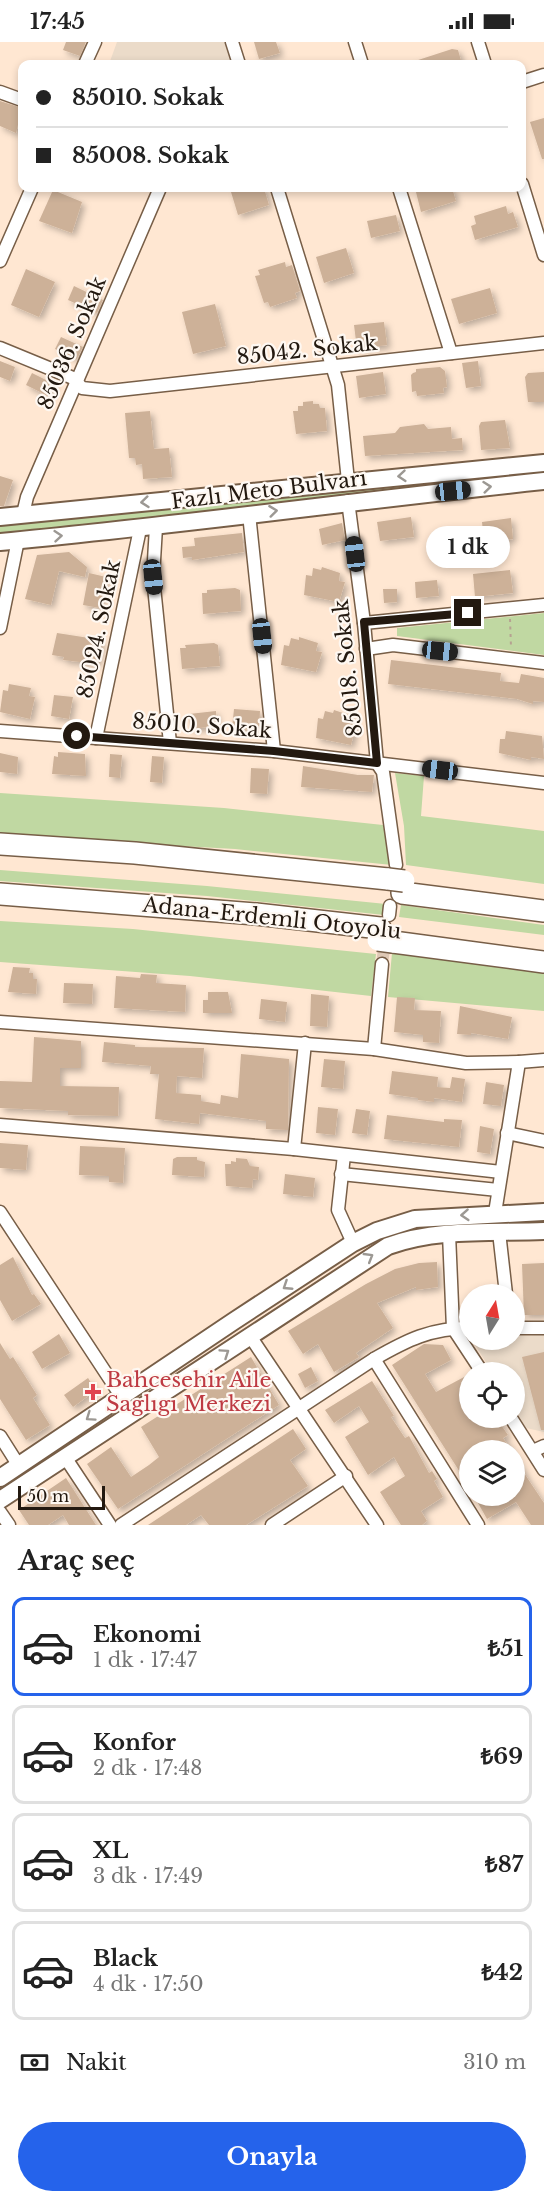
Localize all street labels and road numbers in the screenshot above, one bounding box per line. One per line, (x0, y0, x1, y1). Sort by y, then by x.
street label: 85036. Sokak (32, 272, 112, 414)
street label: 85042. Sokak (235, 330, 379, 370)
street label: Fazlı Meto Bulvarı (170, 465, 368, 515)
street label: 85024. Sokak (72, 557, 126, 701)
street label: 85018. Sokak (328, 598, 368, 738)
street label: 85010. Sokak (131, 708, 273, 744)
street label: Adana-Erdemli Otoyolu (140, 891, 403, 945)

